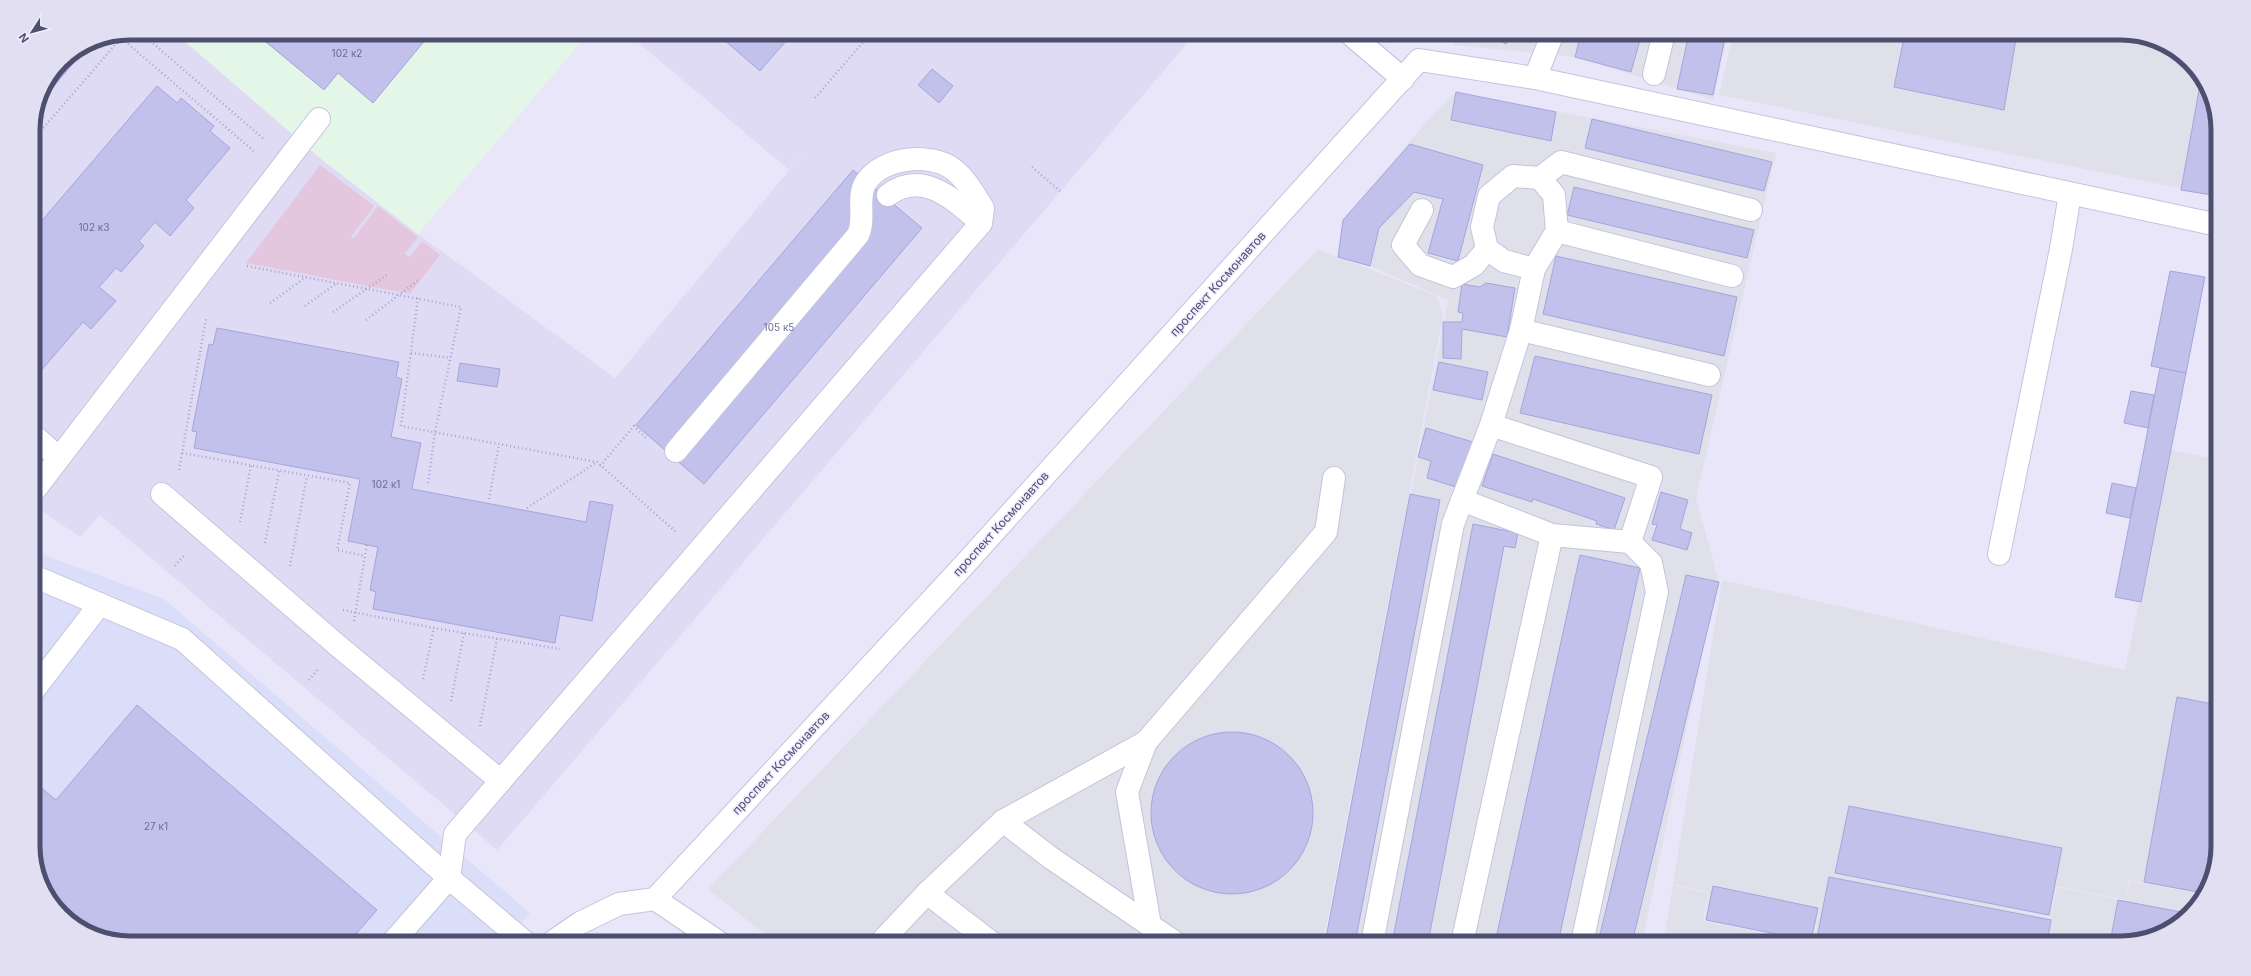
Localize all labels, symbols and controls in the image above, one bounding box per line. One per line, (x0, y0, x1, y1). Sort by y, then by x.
north arrow (12, 12, 52, 52)
text: N (16, 30, 32, 45)
house number: 102 к2 (332, 47, 362, 59)
house number: 102 к3 (79, 221, 109, 233)
street label: проспект Космонавтов (1167, 228, 1269, 339)
house number: 105 к5 (764, 321, 794, 333)
street label: проспект Космонавтов (950, 468, 1052, 579)
house number: 102 к1 (372, 478, 400, 490)
street label: проспект Космонавтов (729, 708, 833, 818)
house number: 27 к1 (144, 820, 168, 832)

